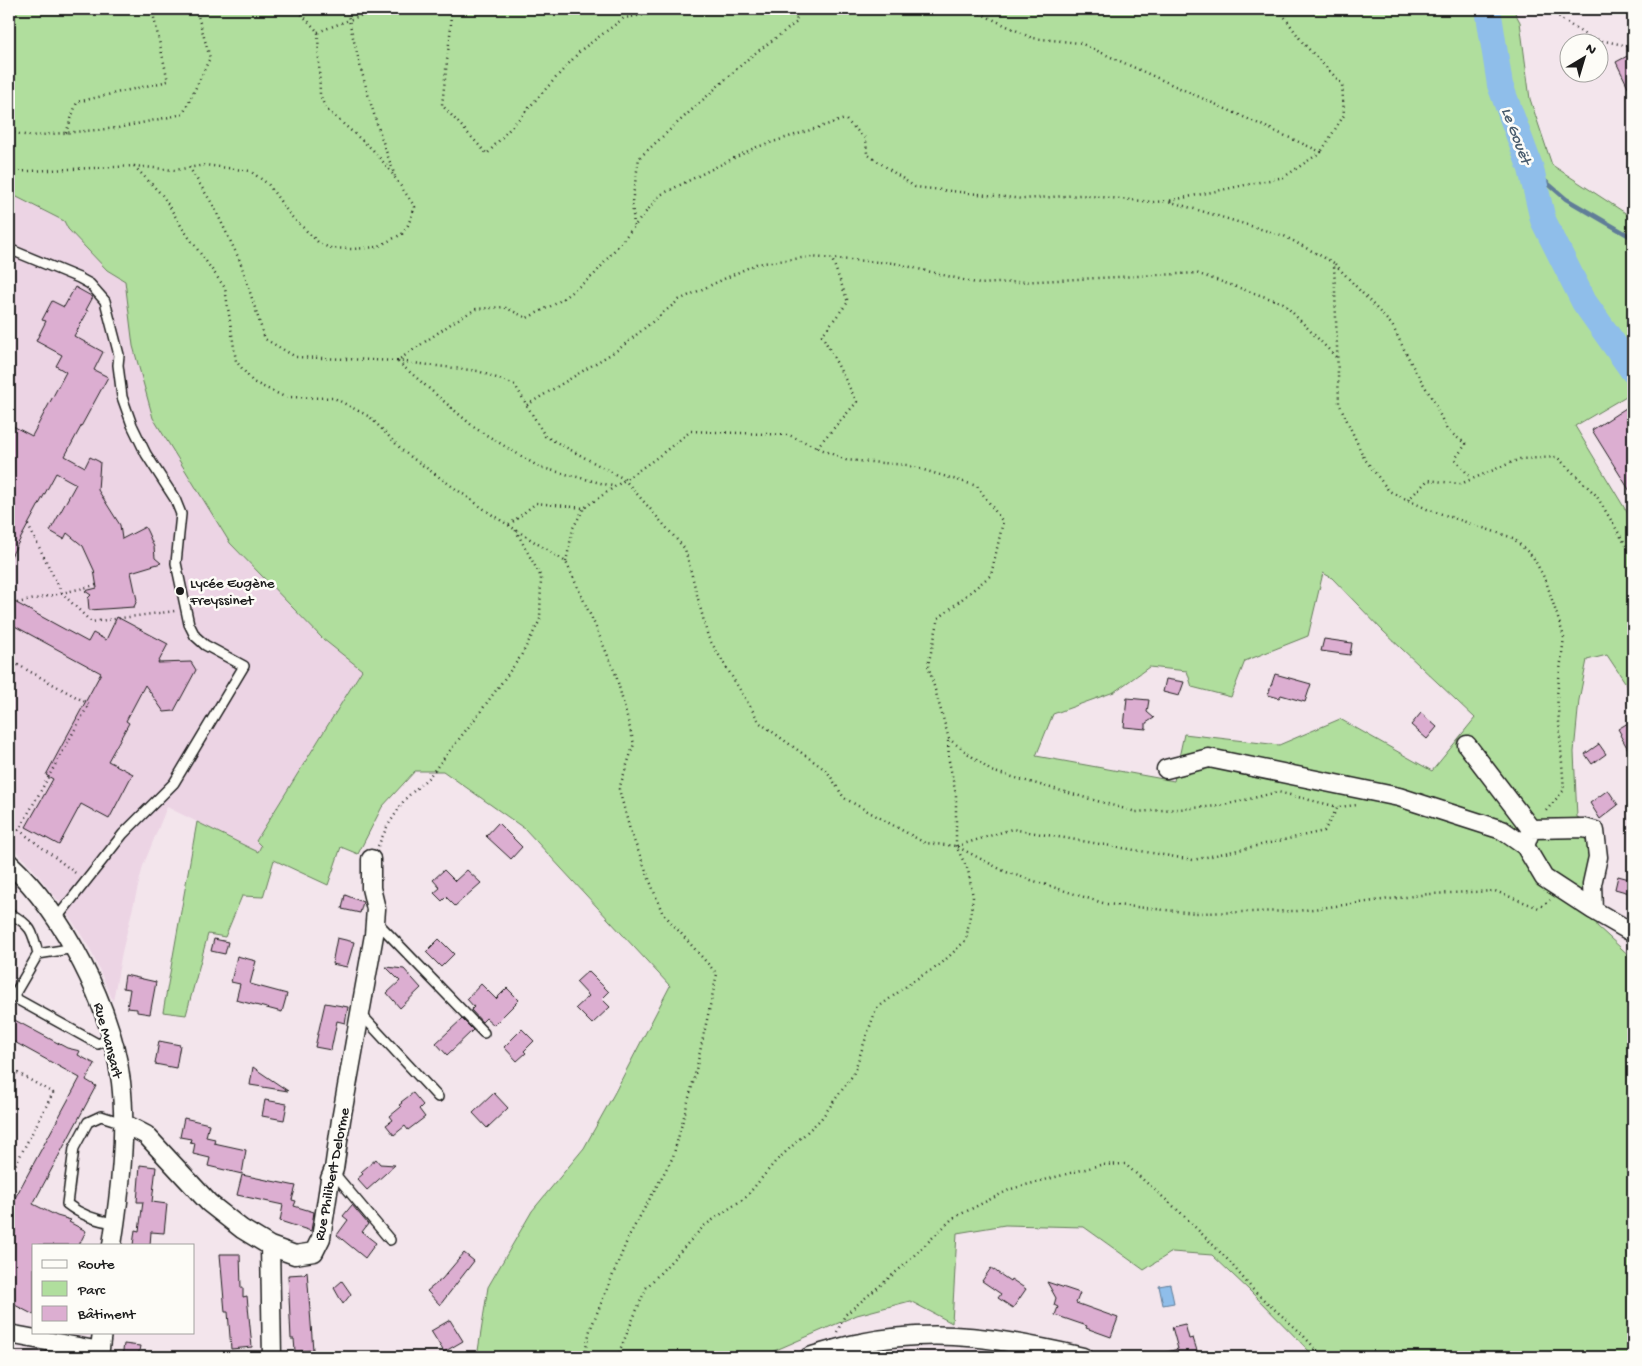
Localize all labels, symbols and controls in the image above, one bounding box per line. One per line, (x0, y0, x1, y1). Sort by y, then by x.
north arrow (1560, 32, 1610, 82)
text: N (1582, 40, 1599, 59)
water label: Le Gouët (1495, 105, 1535, 169)
place label: Lycée Eugène Freyssinet (189, 575, 275, 610)
marker: Lycée Eugène Freyssinet (174, 585, 186, 597)
street label: Rue Mansart (88, 1001, 126, 1082)
street label: Rue Philibert Delorme (311, 1106, 355, 1243)
legend (32, 1244, 195, 1334)
text: Route (78, 1256, 115, 1274)
text: Parc (77, 1282, 106, 1300)
text: Bâtiment (77, 1306, 137, 1324)

